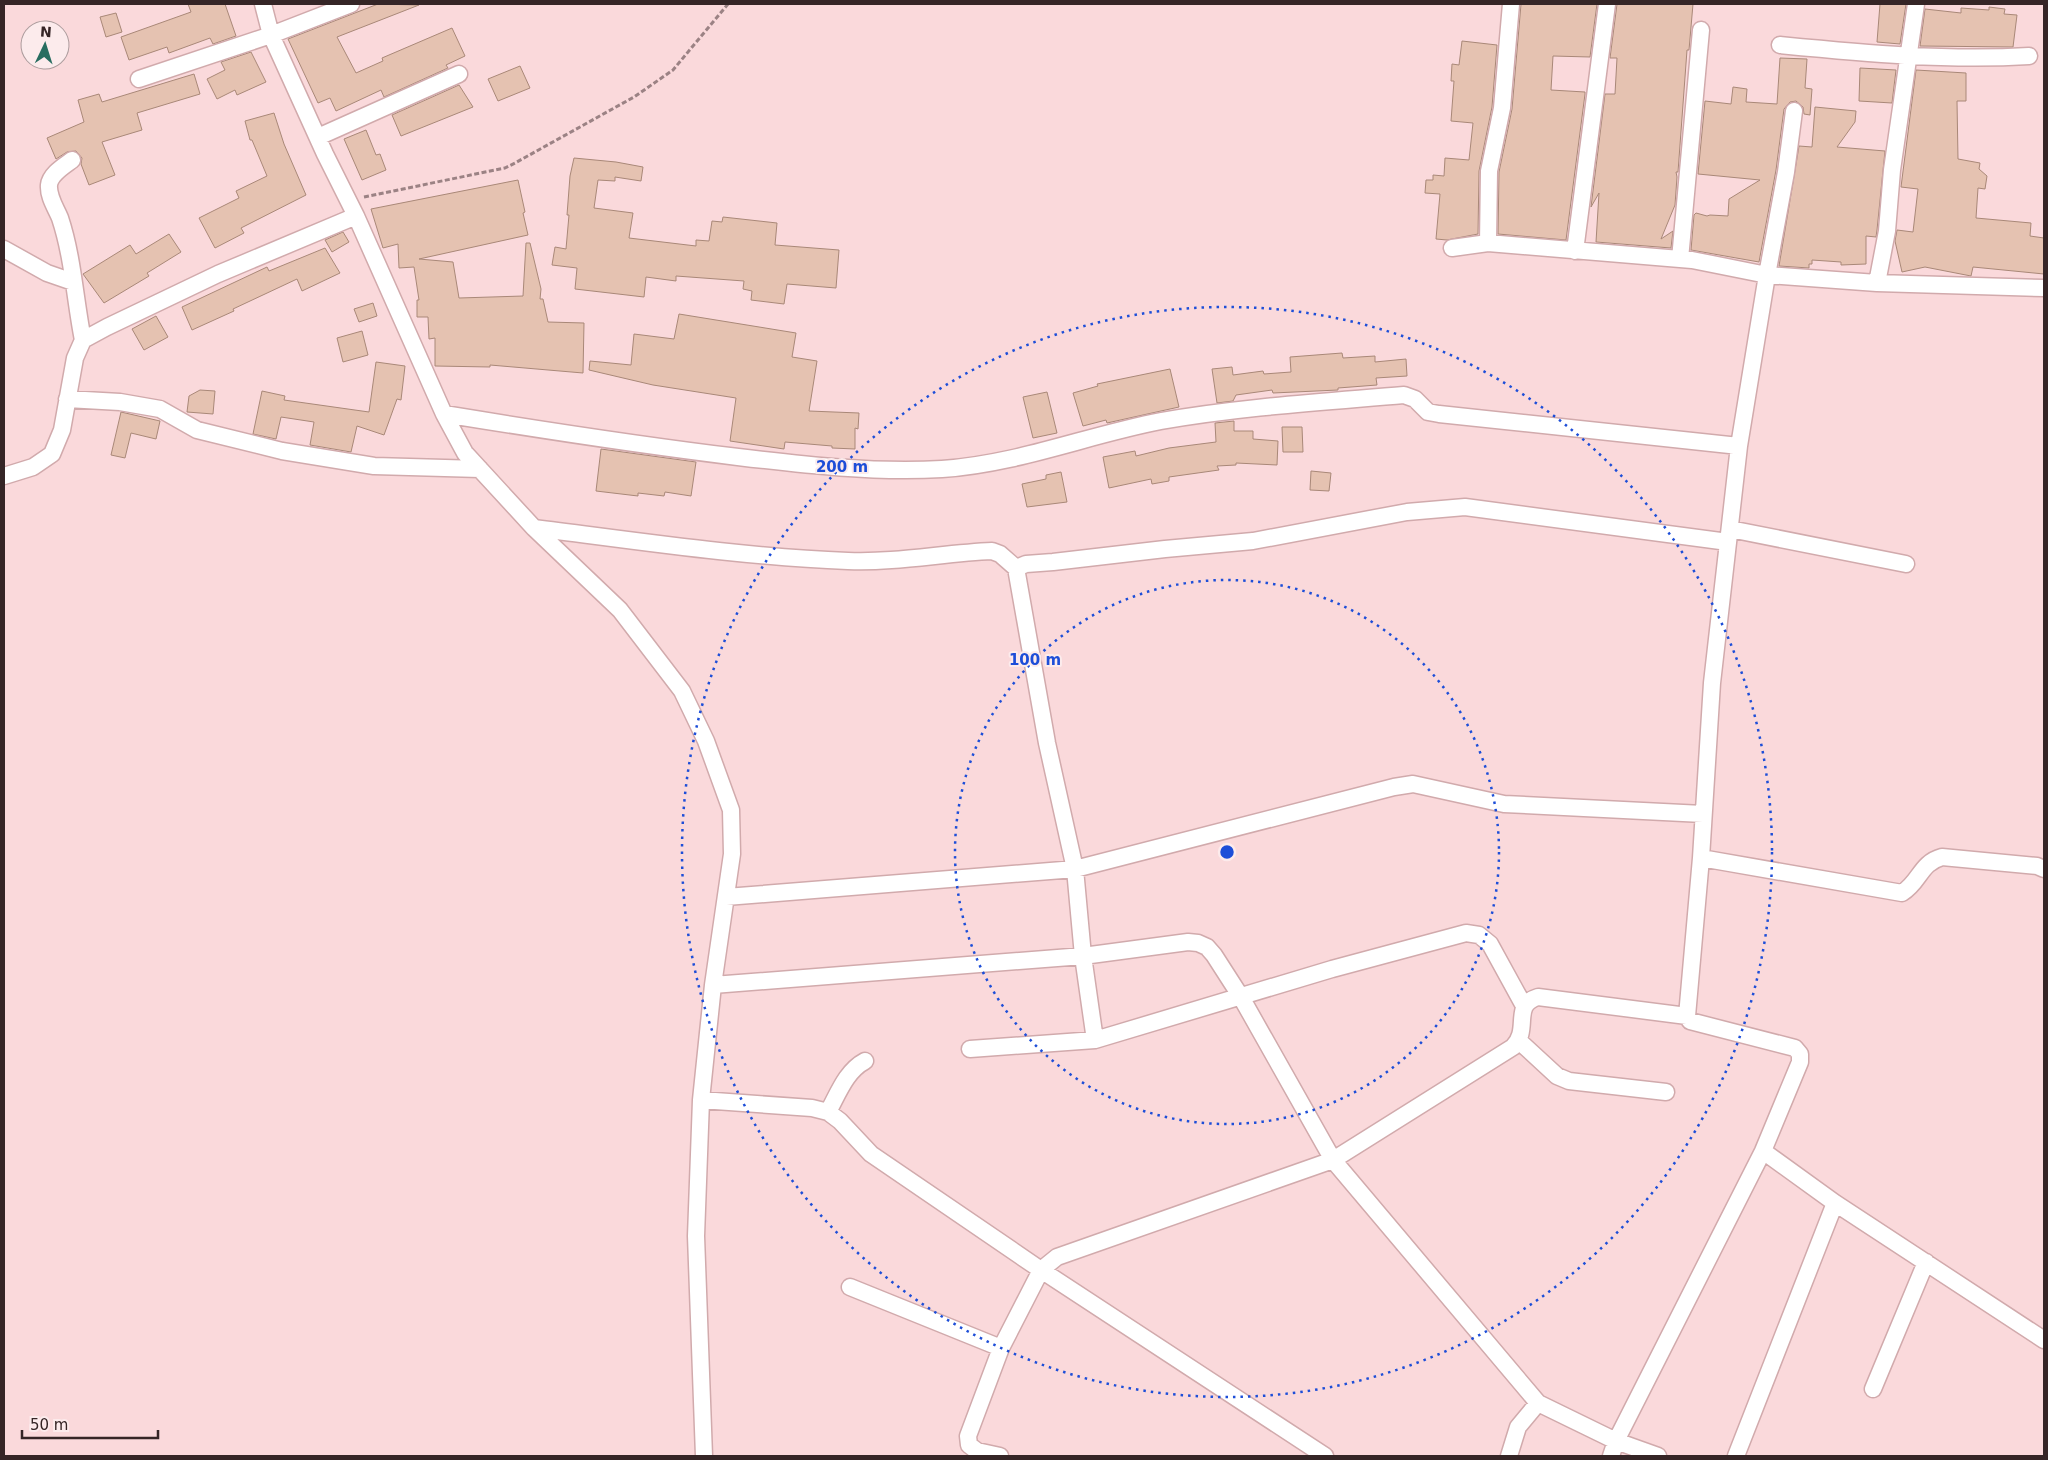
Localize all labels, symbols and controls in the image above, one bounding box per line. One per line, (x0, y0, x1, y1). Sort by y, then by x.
north arrow (20, 20, 70, 70)
text: N (40, 24, 52, 40)
text: 200 m (816, 458, 868, 476)
text: 100 m (1009, 651, 1061, 669)
centre of rings (1218, 843, 1236, 861)
scale bar (22, 1408, 159, 1440)
text: 50 m (30, 1416, 68, 1434)

